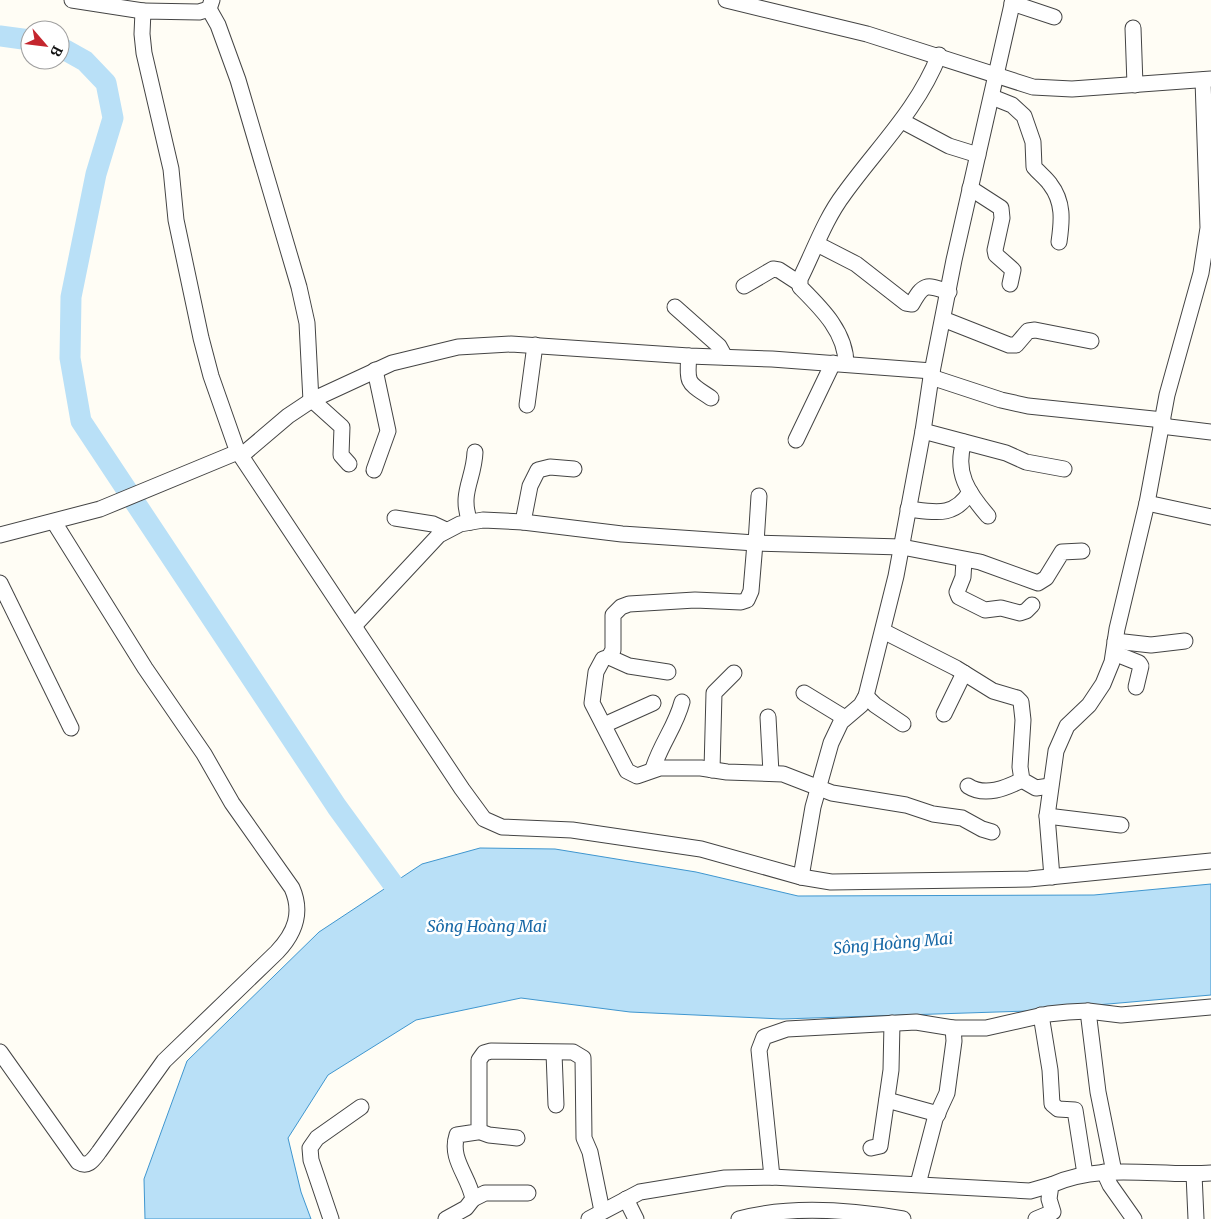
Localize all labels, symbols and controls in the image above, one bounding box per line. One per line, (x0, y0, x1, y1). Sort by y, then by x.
north arrow (20, 20, 70, 70)
text: B (46, 43, 67, 60)
water label: Sông Hoàng Mai (427, 916, 547, 936)
water label: Sông Hoàng Mai (832, 928, 954, 958)

